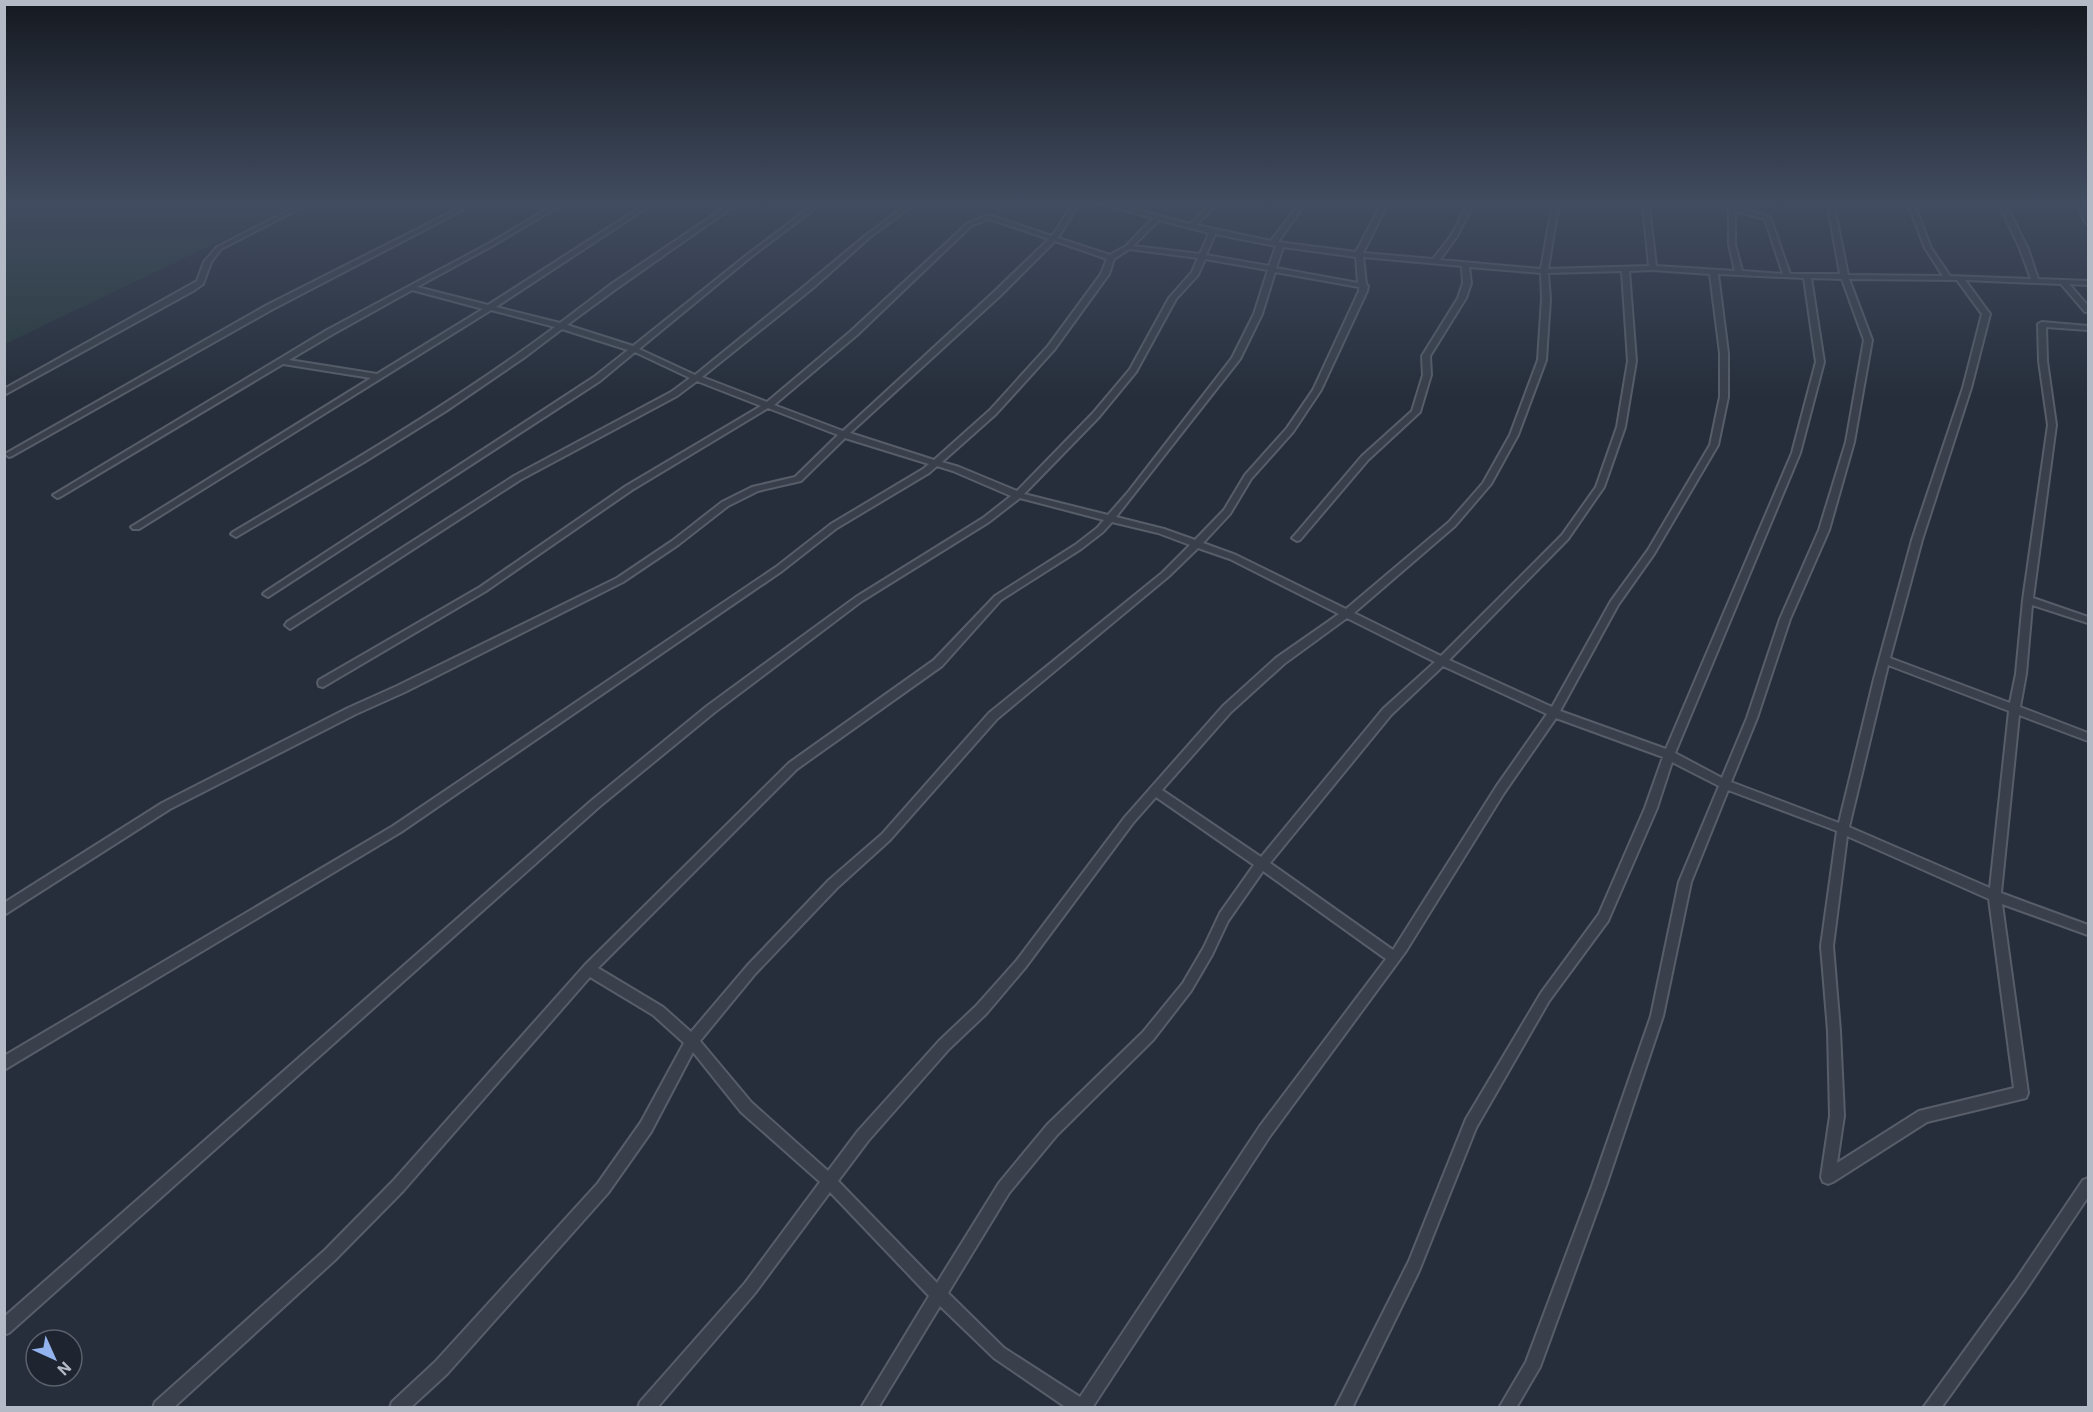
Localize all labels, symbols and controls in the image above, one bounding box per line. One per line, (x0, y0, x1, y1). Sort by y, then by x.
north arrow (24, 1328, 84, 1388)
text: N (54, 1358, 75, 1379)

